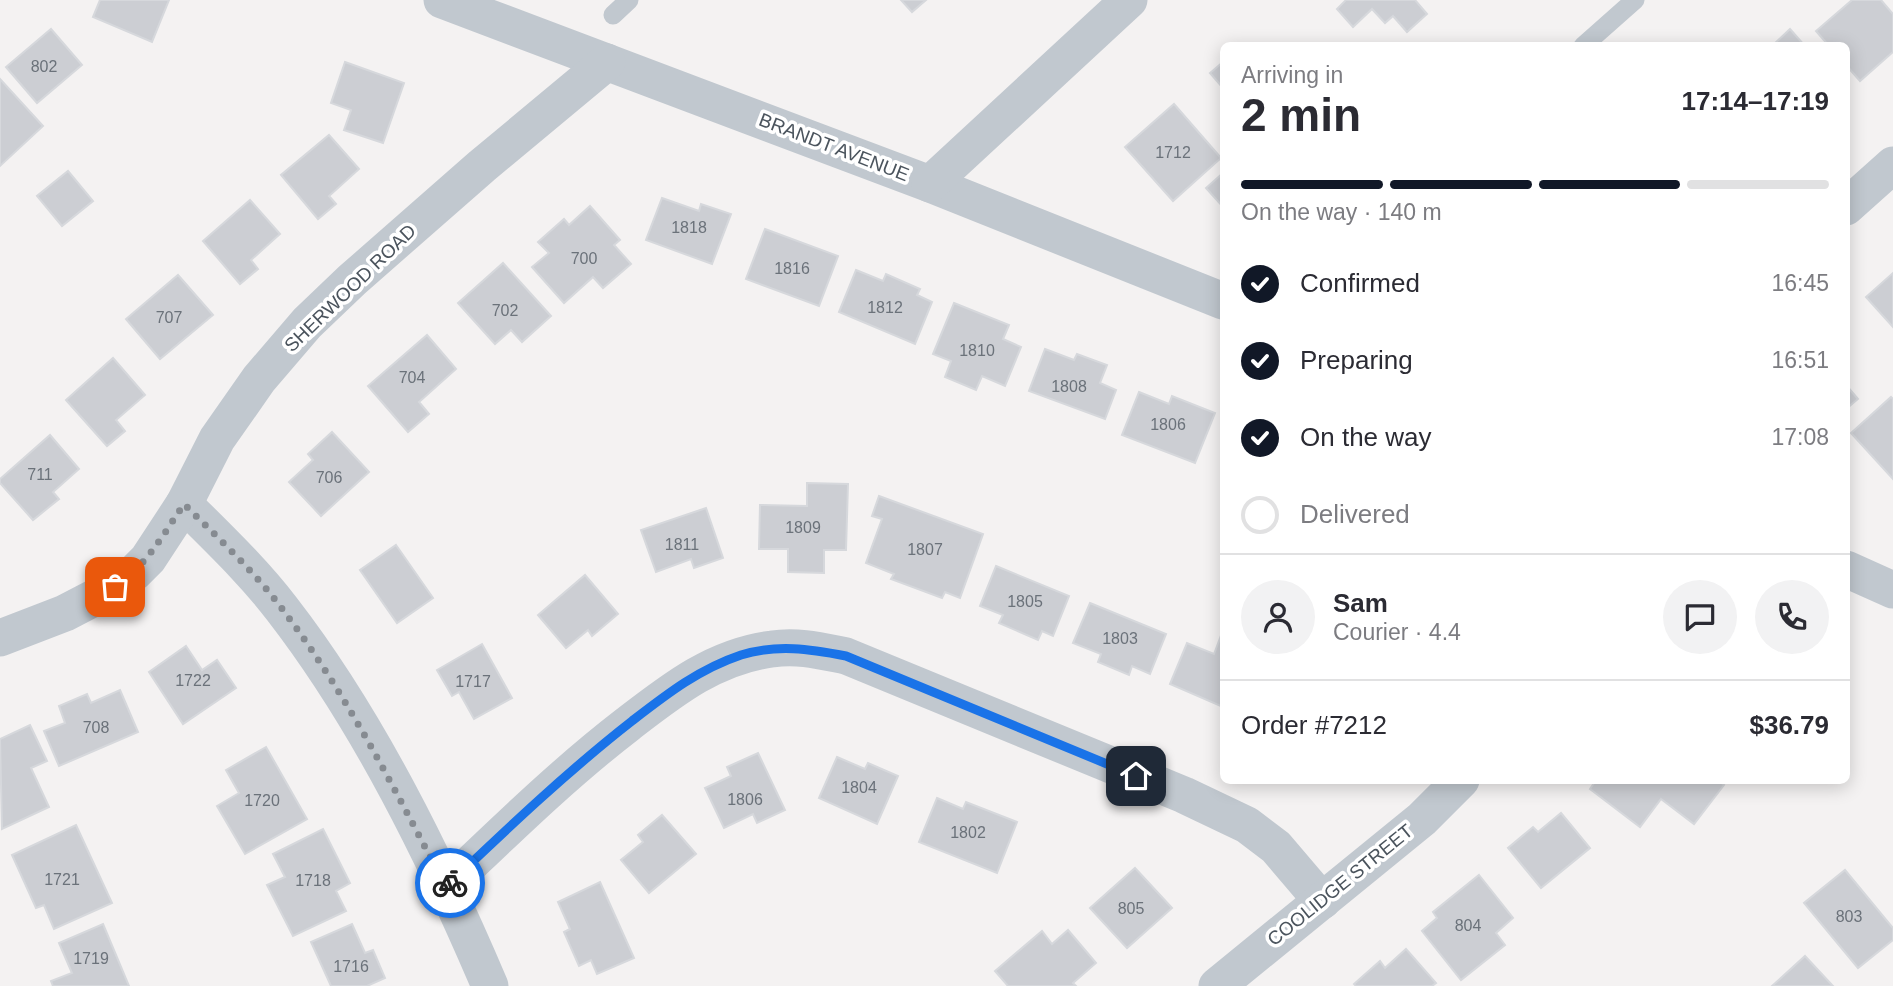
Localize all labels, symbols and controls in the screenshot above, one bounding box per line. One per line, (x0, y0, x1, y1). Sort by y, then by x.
house number: 802 (31, 58, 57, 75)
text: Arriving in (1241, 62, 1343, 88)
text: 17:14–17:19 (1682, 86, 1829, 116)
text: 2 min (1241, 89, 1361, 141)
street label: BRANDT AVENUE (756, 109, 912, 185)
house number: 1712 (1155, 144, 1191, 161)
text: On the way · 140 m (1241, 199, 1442, 225)
house number: 1818 (671, 219, 707, 236)
street label: SHERWOOD ROAD (280, 220, 420, 356)
house number: 700 (571, 250, 597, 267)
house number: 1816 (774, 260, 810, 277)
icon: check (1241, 265, 1279, 303)
text: Confirmed (1300, 268, 1420, 298)
text: 16:45 (1771, 270, 1829, 296)
house number: 1812 (867, 299, 903, 316)
house number: 702 (492, 302, 518, 319)
house number: 707 (156, 309, 182, 326)
house number: 1810 (959, 342, 995, 359)
icon: check (1241, 342, 1279, 380)
text: Preparing (1300, 345, 1413, 375)
text: 16:51 (1771, 347, 1829, 373)
house number: 704 (399, 369, 425, 386)
house number: 1808 (1051, 378, 1087, 395)
house number: 1806 (1150, 416, 1186, 433)
icon: check (1241, 419, 1279, 457)
text: On the way (1300, 422, 1432, 452)
text: 17:08 (1771, 424, 1829, 450)
house number: 711 (27, 466, 53, 483)
house number: 706 (316, 469, 342, 486)
text: Delivered (1300, 499, 1410, 529)
house number: 1809 (785, 519, 821, 536)
house number: 1811 (665, 536, 699, 553)
house number: 1807 (907, 541, 943, 558)
pin (85, 557, 145, 617)
icon: bag (96, 568, 134, 606)
button: person (1241, 580, 1315, 654)
button: chat (1663, 580, 1737, 654)
button: phone (1755, 580, 1829, 654)
text: Sam (1333, 588, 1388, 618)
house number: 1805 (1007, 593, 1043, 610)
text: Courier · 4.4 (1333, 619, 1461, 645)
house number: 1803 (1102, 630, 1138, 647)
house number: 1722 (175, 672, 211, 689)
house number: 1717 (455, 673, 491, 690)
text: Order #7212 (1241, 710, 1387, 740)
text: $36.79 (1749, 710, 1829, 740)
house number: 708 (83, 719, 109, 736)
pin (1106, 746, 1166, 806)
icon: home (1117, 757, 1155, 795)
house number: 1804 (841, 779, 877, 796)
house number: 1806 (727, 791, 763, 808)
house number: 1720 (244, 792, 280, 809)
street label: COOLIDGE STREET (1263, 820, 1417, 950)
house number: 1802 (950, 824, 986, 841)
courier (415, 848, 485, 918)
icon: bike (431, 864, 469, 902)
house number: 1721 (44, 871, 80, 888)
house number: 1718 (295, 872, 331, 889)
house number: 805 (1118, 900, 1144, 917)
house number: 803 (1836, 908, 1862, 925)
house number: 804 (1455, 917, 1481, 934)
house number: 1719 (73, 950, 109, 967)
house number: 1716 (333, 958, 369, 975)

